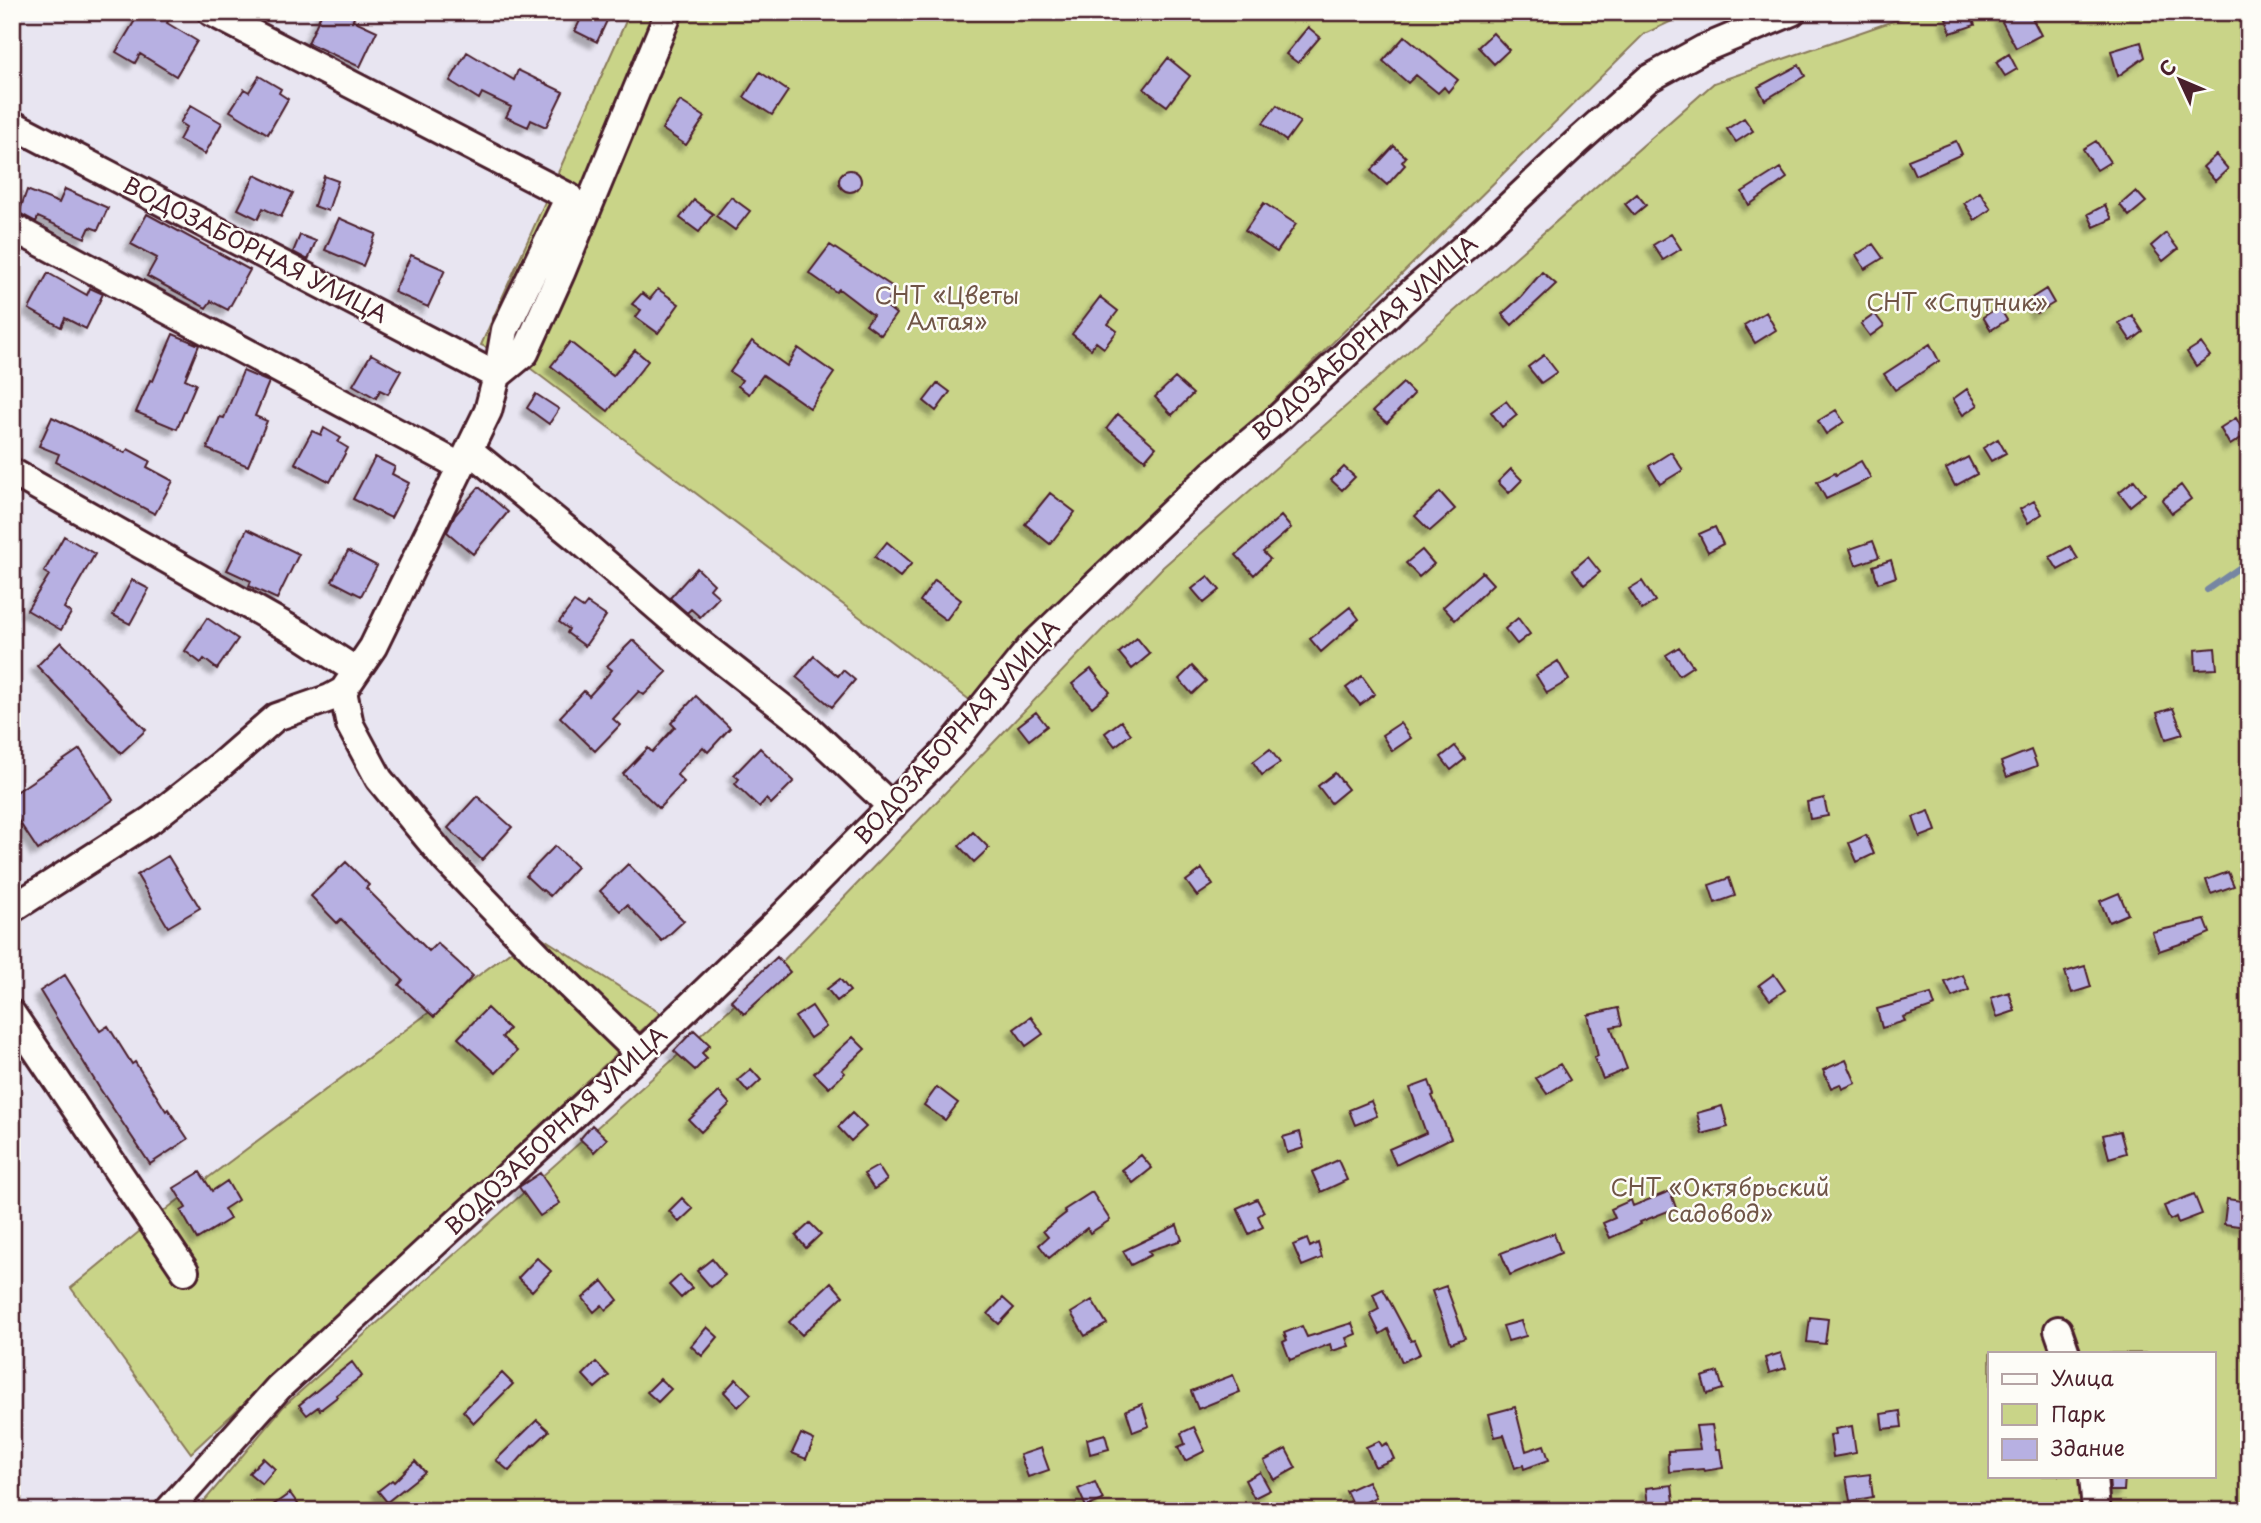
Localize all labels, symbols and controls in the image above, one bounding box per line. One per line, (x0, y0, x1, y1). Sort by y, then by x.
north arrow (2146, 46, 2216, 116)
text: С (2152, 53, 2182, 82)
street label: ВОДОЗАБОРНАЯ УЛИЦА (117, 167, 394, 331)
street label: ВОДОЗАБОРНАЯ УЛИЦА (1243, 226, 1485, 448)
park label: СНТ «Цветы Алтая» (875, 277, 1019, 338)
park label: СНТ «Спутник» (1866, 284, 2048, 319)
street label: ВОДОЗАБОРНАЯ УЛИЦА (845, 610, 1067, 852)
street label: ВОДОЗАБОРНАЯ УЛИЦА (436, 1017, 674, 1243)
park label: СНТ «Октябрьский садовод» (1611, 1169, 1829, 1230)
legend (1988, 1352, 2216, 1478)
text: Улица (2051, 1361, 2114, 1393)
text: Парк (2051, 1397, 2106, 1429)
text: Здание (2051, 1431, 2125, 1463)

